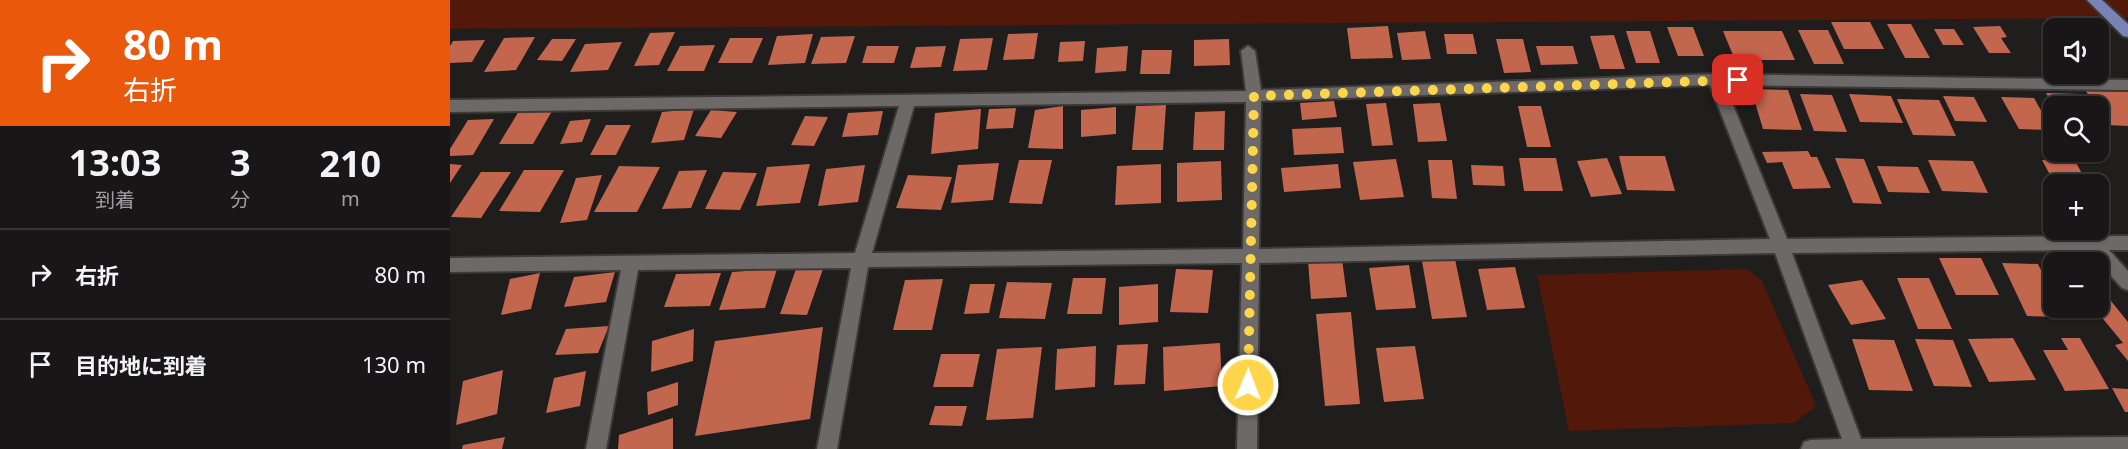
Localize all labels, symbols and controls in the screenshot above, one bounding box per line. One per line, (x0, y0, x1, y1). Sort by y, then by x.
text: 80 m (123, 15, 223, 72)
map controls (2043, 18, 2109, 318)
button: sound (2043, 18, 2109, 84)
icon: right (24, 24, 102, 102)
pin (1712, 54, 1763, 105)
icon: arrive (1721, 63, 1754, 96)
text: 右折 (123, 71, 177, 108)
button: search (2043, 96, 2109, 162)
text: 13:03 (69, 138, 161, 187)
text: 3 (230, 138, 251, 187)
text: 210 (319, 139, 381, 188)
button: + (2043, 174, 2109, 240)
text: m (341, 185, 360, 212)
text: 到着 (95, 186, 135, 213)
text: 分 (230, 186, 250, 213)
button: − (2043, 252, 2109, 318)
icon: right (24, 258, 57, 291)
text: 80 m (375, 259, 426, 289)
text: 右折 (75, 260, 119, 290)
icon: arrive (24, 348, 57, 381)
text: 130 m (362, 349, 426, 379)
text: 目的地に到着 (75, 350, 207, 380)
position arrow (1216, 353, 1280, 417)

